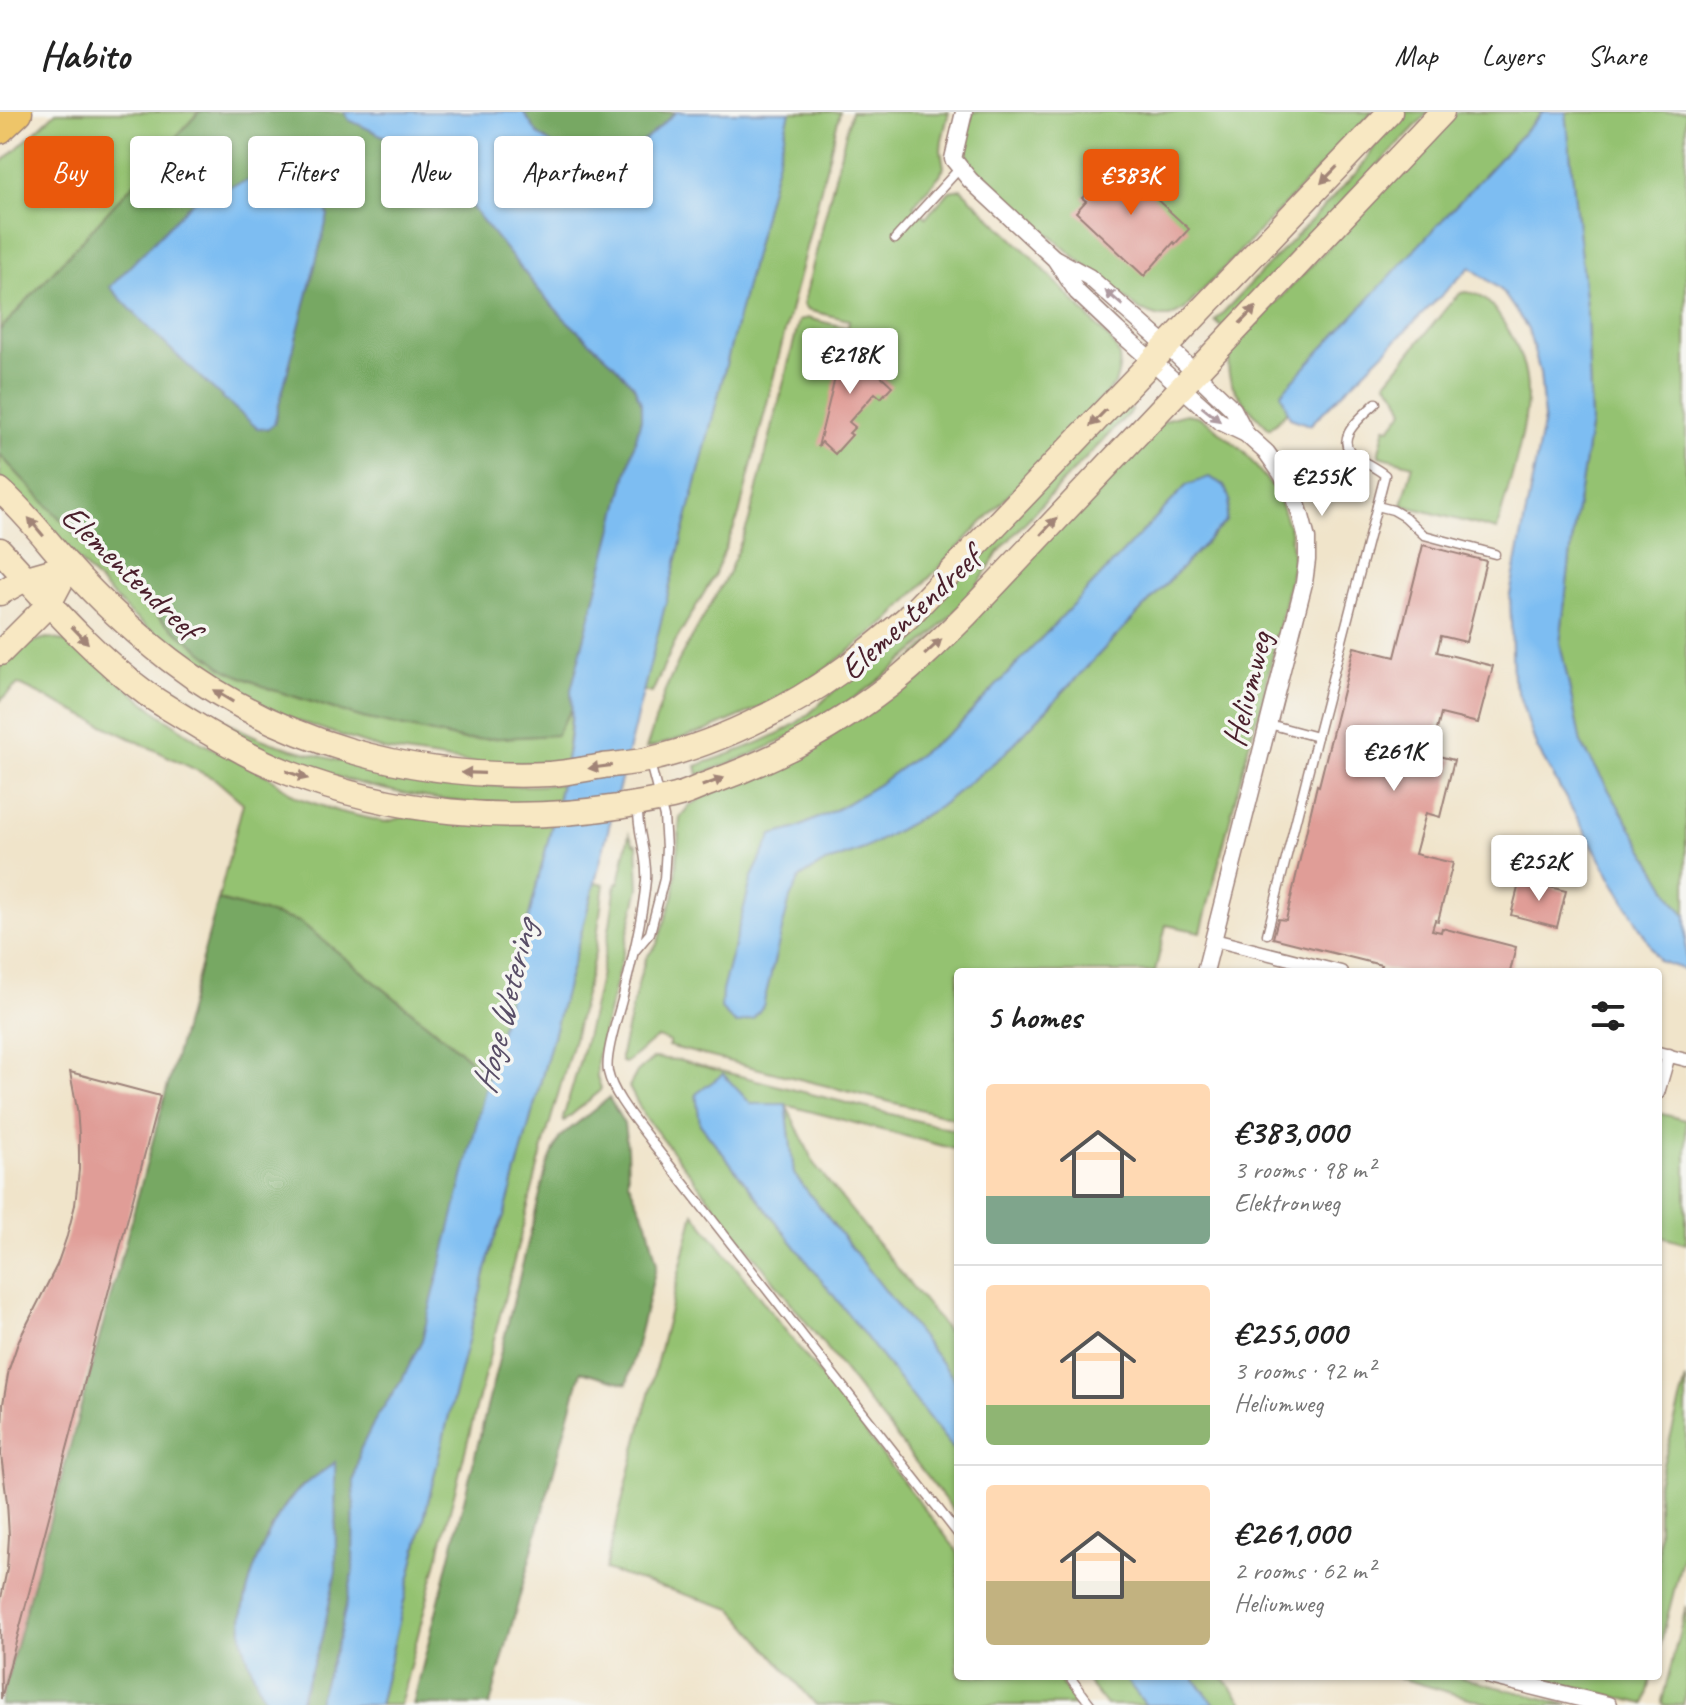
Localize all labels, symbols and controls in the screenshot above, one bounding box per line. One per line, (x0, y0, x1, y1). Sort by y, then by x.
text: Habito (40, 32, 129, 79)
text: Map (1395, 38, 1438, 73)
text: Layers (1482, 38, 1543, 73)
text: Share (1587, 38, 1646, 73)
chip: Buy (24, 136, 114, 208)
chip: Rent (130, 136, 232, 208)
chip: Filters (248, 136, 365, 208)
chip: New (381, 136, 478, 208)
chip: Apartment (494, 136, 653, 208)
pin: €383K (1075, 149, 1187, 217)
text: €383K (1101, 158, 1161, 191)
one-way arrow (1320, 166, 1338, 185)
one-way arrow (1104, 290, 1124, 307)
one-way arrow (1239, 306, 1257, 325)
pin: €218K (794, 328, 906, 396)
text: €218K (820, 337, 880, 370)
one-way arrow (1201, 405, 1221, 421)
one-way arrow (1089, 408, 1108, 427)
pin: €255K (1266, 450, 1378, 518)
text: €255K (1292, 459, 1352, 492)
street label: Elementendreef (52, 495, 215, 654)
one-way arrow (28, 517, 45, 537)
one-way arrow (1039, 517, 1058, 536)
street label: Elementendreef (831, 532, 995, 689)
one-way arrow (70, 625, 89, 644)
street label: Heliumweg (1212, 625, 1282, 751)
one-way arrow (923, 638, 942, 656)
one-way arrow (212, 689, 234, 703)
pin: €261K (1338, 725, 1450, 793)
text: €261K (1364, 734, 1424, 767)
one-way arrow (587, 761, 612, 774)
one-way arrow (460, 766, 485, 779)
one-way arrow (285, 770, 309, 782)
one-way arrow (702, 775, 726, 788)
pin: €252K (1483, 835, 1595, 903)
text: €252K (1509, 844, 1569, 877)
water label: Hoge Wetering (460, 911, 549, 1098)
icon: filters (1586, 994, 1630, 1038)
text: 5 homes (986, 995, 1081, 1038)
text: €383,000 (1234, 1110, 1348, 1153)
icon: home (1050, 1116, 1146, 1212)
text: 3 rooms · 98 m² (1234, 1153, 1375, 1186)
text: Elektronweg (1234, 1186, 1340, 1219)
text: €255,000 (1234, 1311, 1347, 1354)
icon: home (1050, 1317, 1146, 1413)
text: 3 rooms · 92 m² (1234, 1354, 1375, 1387)
text: Heliumweg (1234, 1387, 1323, 1420)
text: €261,000 (1234, 1511, 1349, 1554)
icon: home (1050, 1517, 1146, 1613)
text: 2 rooms · 62 m² (1234, 1554, 1375, 1587)
text: Heliumweg (1234, 1587, 1323, 1620)

